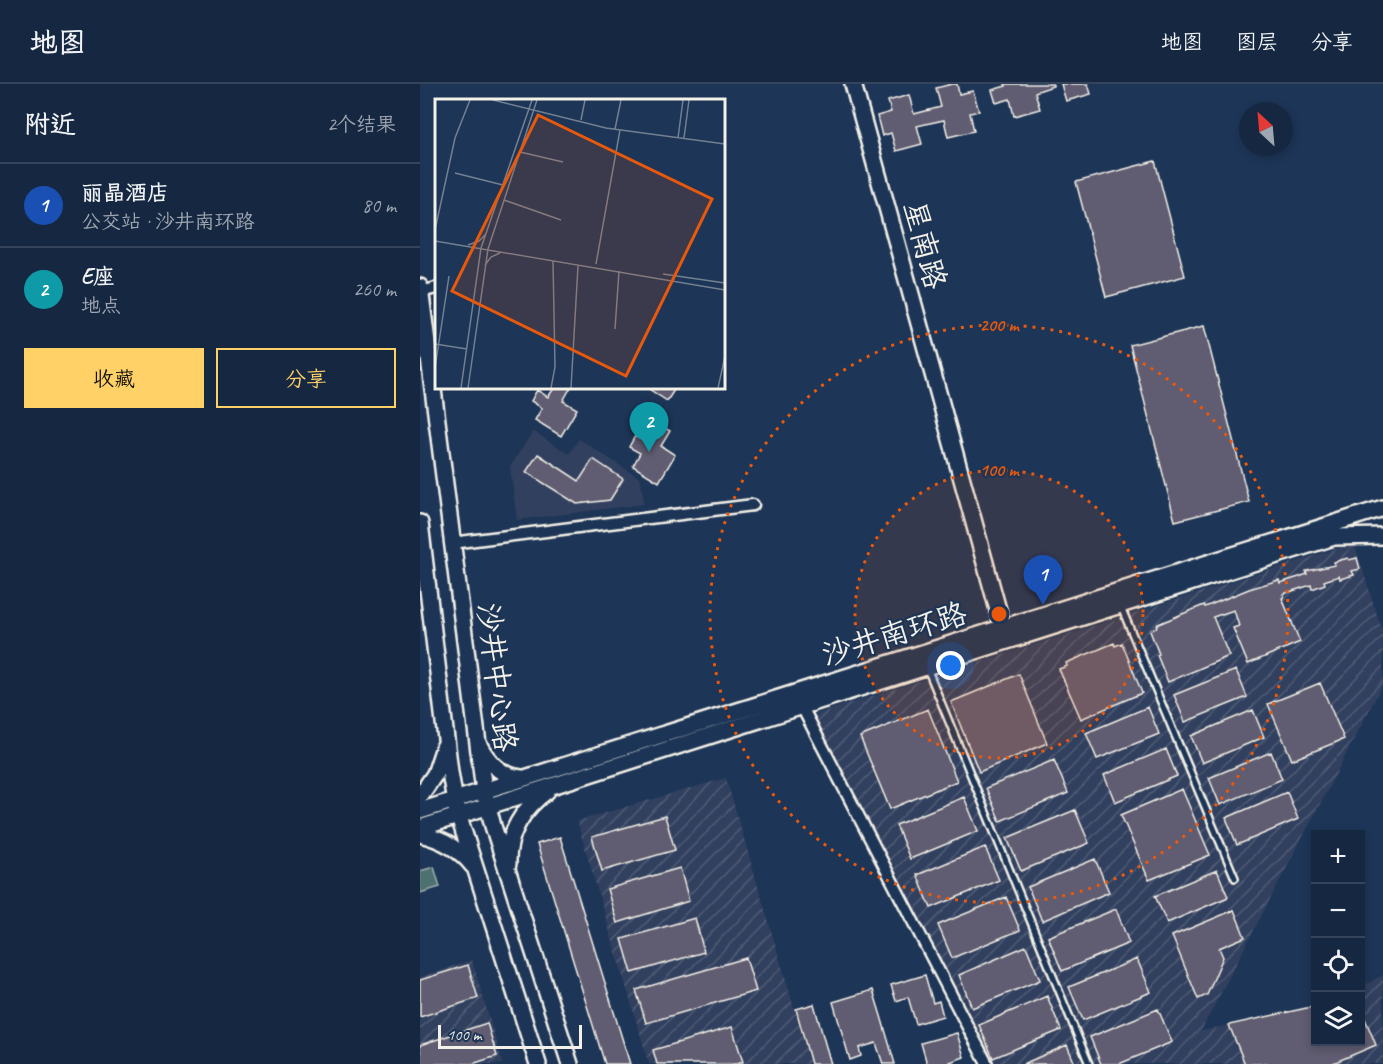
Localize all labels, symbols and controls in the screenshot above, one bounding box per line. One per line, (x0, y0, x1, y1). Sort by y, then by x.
text: 地图 (30, 25, 86, 60)
text: 地图 (1161, 29, 1203, 55)
text: 图层 (1236, 29, 1278, 55)
text: 分享 (1311, 29, 1353, 55)
inset map (435, 99, 724, 388)
north arrow (1239, 102, 1293, 156)
text: 附近 (24, 108, 76, 141)
text: 2个结果 (327, 112, 396, 137)
text: 丽晶酒店 (81, 179, 169, 207)
text: 1 (39, 193, 48, 218)
text: 80 m (362, 193, 396, 218)
street label: 星南路 (895, 197, 955, 293)
text: 公交站 · 沙井南环路 (81, 209, 254, 234)
text: E座 (81, 263, 115, 291)
text: 2 (39, 277, 48, 302)
text: 260 m (353, 277, 396, 302)
text: 地点 (81, 293, 121, 318)
text: 200 m (980, 314, 1020, 336)
button: 收藏 (24, 348, 204, 408)
button: 分享 (216, 348, 396, 408)
pin: 2 (630, 402, 668, 452)
text: 100 m (980, 459, 1020, 481)
pin: 1 (1024, 556, 1062, 605)
street label: 沙井南环路 (817, 594, 971, 674)
street label: 沙井中心路 (469, 600, 525, 754)
centre of rings (989, 604, 1009, 624)
your location (936, 651, 965, 680)
map controls (1311, 830, 1365, 1046)
button: + (1311, 830, 1365, 884)
button: − (1311, 884, 1365, 938)
button: locate (1311, 938, 1365, 992)
button: layers (1311, 992, 1365, 1046)
scale bar (438, 1022, 582, 1050)
text: 100 m (447, 1025, 481, 1045)

